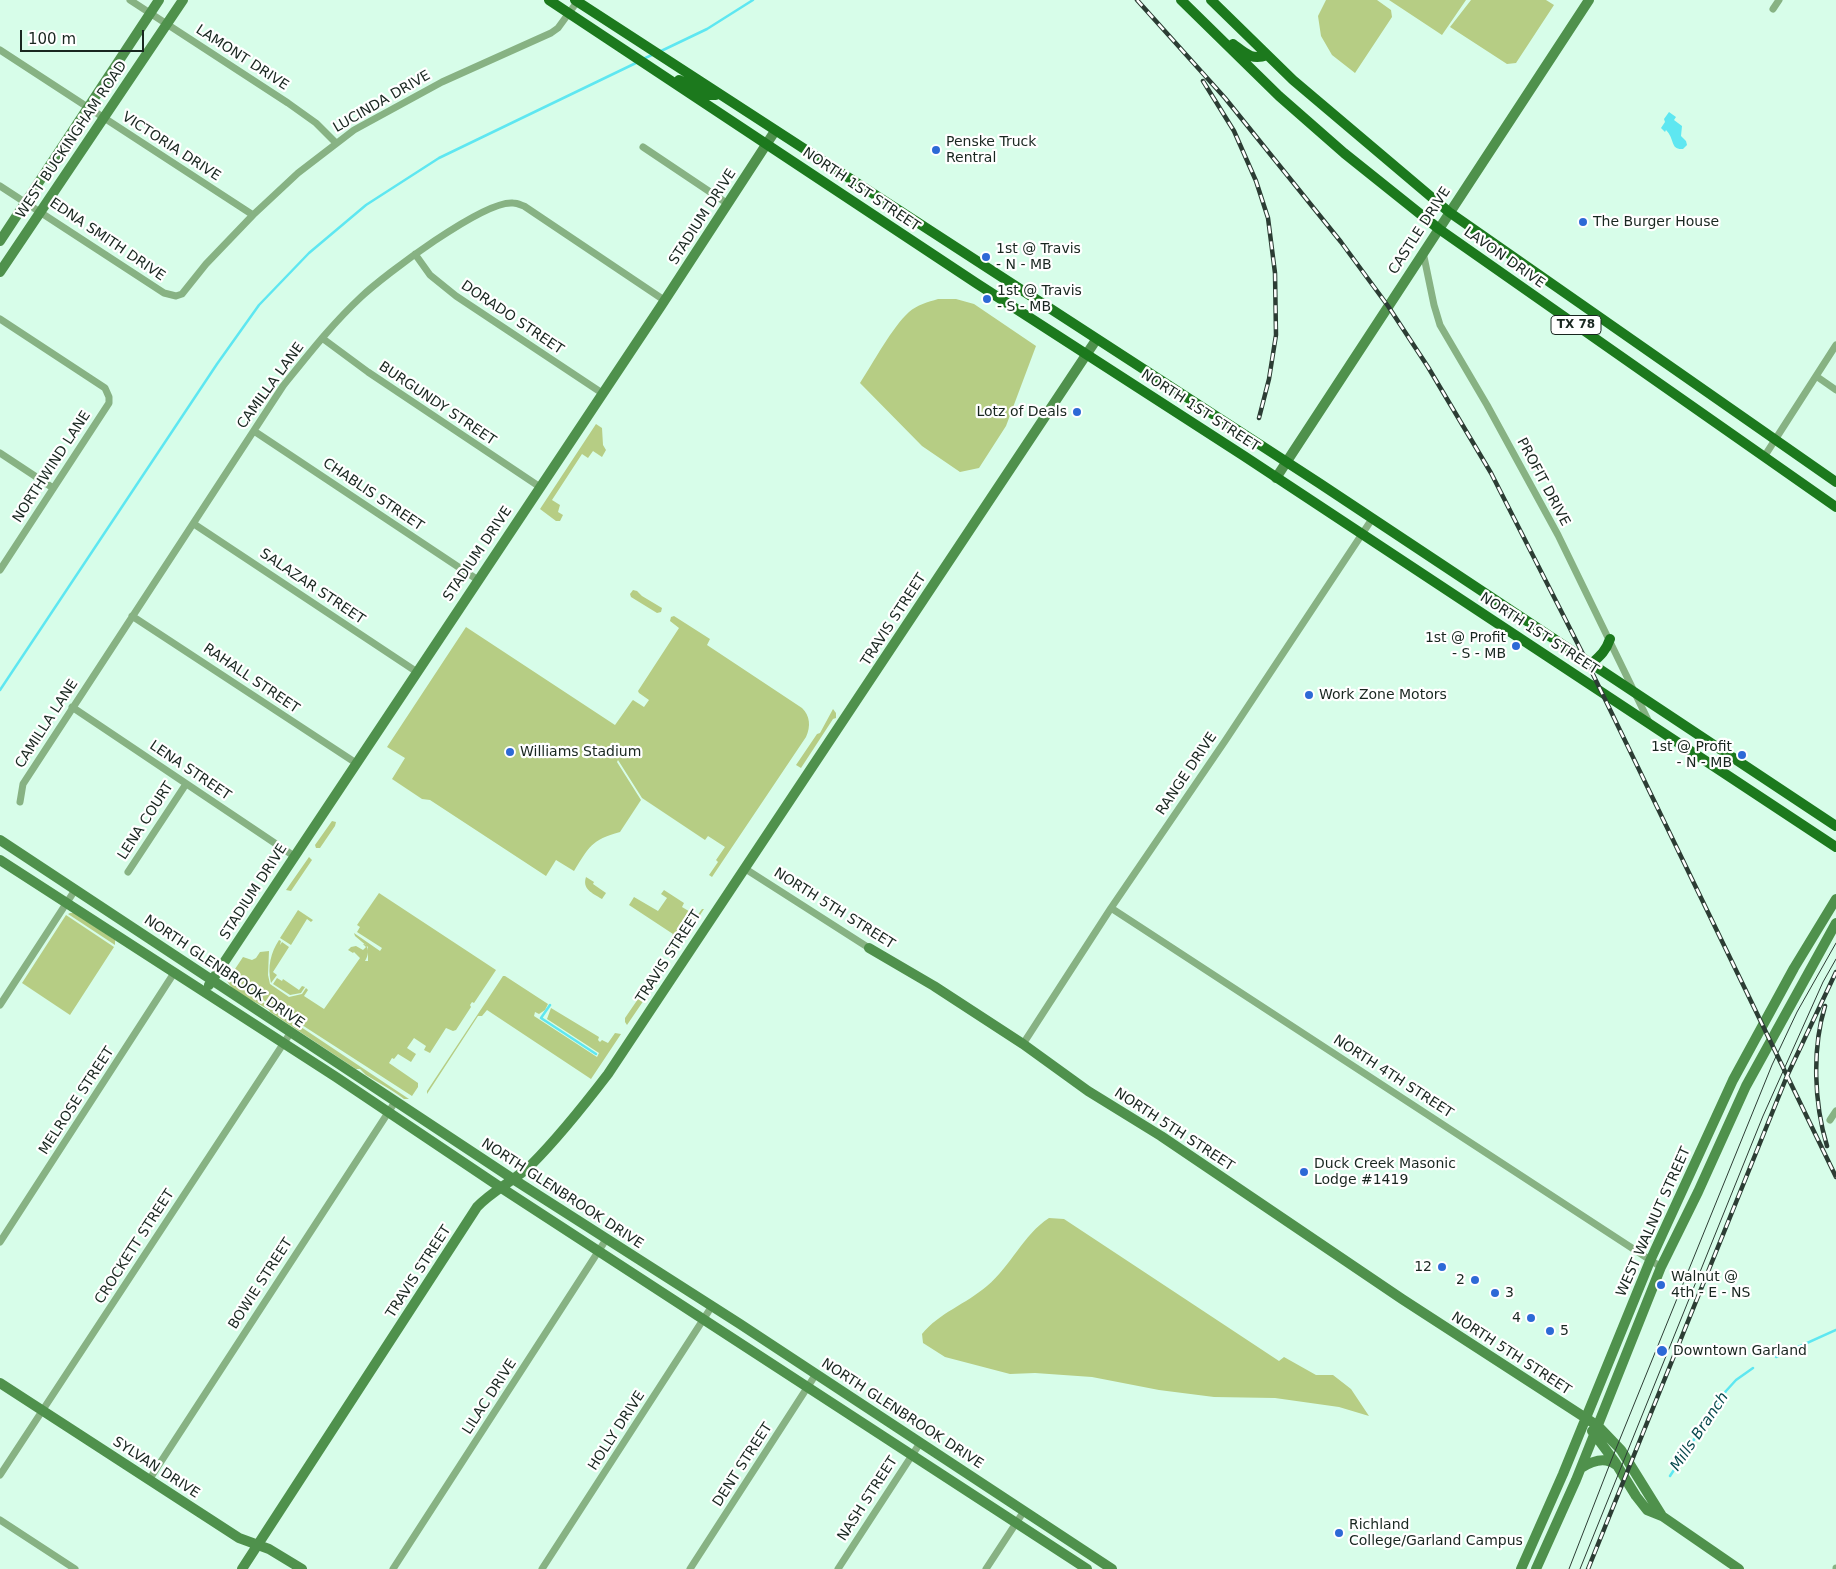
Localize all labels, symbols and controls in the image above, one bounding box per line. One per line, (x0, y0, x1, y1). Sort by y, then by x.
scale bar (22, 20, 146, 52)
street label: LAMONT DRIVE (192, 22, 292, 94)
text: 100 m (28, 30, 76, 48)
street label: WEST BUCKINGHAM ROAD (13, 58, 131, 222)
street label: LUCINDA DRIVE (330, 67, 434, 137)
street label: VICTORIA DRIVE (119, 109, 223, 185)
place label: Penske Truck Rentral (946, 134, 1036, 166)
street label: NORTH 1ST STREET (799, 144, 923, 236)
marker: Penske Truck Rentral (930, 144, 942, 156)
street label: STADIUM DRIVE (666, 166, 740, 268)
street label: CASTLE DRIVE (1385, 184, 1455, 278)
street label: EDNA SMITH DRIVE (46, 195, 168, 285)
place label: The Burger House (1593, 214, 1719, 230)
marker: The Burger House (1577, 216, 1589, 228)
street label: LAVON DRIVE (1460, 224, 1548, 292)
place label: 1st @ Travis - N - MB (996, 241, 1081, 274)
marker: 1st @ Travis - N - MB (980, 251, 992, 263)
street label: DORADO STREET (457, 277, 567, 359)
place label: 1st @ Travis - S - MB (997, 283, 1082, 316)
marker: 1st @ Travis - S - MB (981, 293, 993, 305)
road number: TX 78 (1551, 316, 1601, 334)
street label: CAMILLA LANE (234, 340, 308, 432)
street label: BURGUNDY STREET (375, 359, 499, 449)
street label: NORTH 1ST STREET (1138, 366, 1262, 456)
place label: Lotz of Deals (976, 404, 1067, 420)
marker: Lotz of Deals (1071, 406, 1083, 418)
street label: NORTHWIND LANE (10, 408, 94, 526)
street label: PROFIT DRIVE (1513, 435, 1573, 529)
street label: CHABLIS STREET (319, 455, 427, 535)
street label: STADIUM DRIVE (440, 503, 516, 605)
street label: SALAZAR STREET (256, 546, 368, 628)
street label: TRAVIS STREET (858, 571, 930, 669)
street label: NORTH 1ST STREET (1477, 589, 1601, 679)
place label: 1st @ Profit - S - MB (1425, 630, 1506, 662)
marker: 1st @ Profit - S - MB (1510, 640, 1522, 652)
street label: RAHALL STREET (200, 641, 302, 717)
street label: CAMILLA LANE (12, 676, 82, 772)
place label: Work Zone Motors (1319, 687, 1447, 703)
marker: Work Zone Motors (1303, 689, 1315, 701)
street label: RANGE DRIVE (1153, 729, 1221, 819)
street label: LENA STREET (146, 738, 234, 804)
place label: 1st @ Profit - N - MB (1651, 739, 1732, 772)
place label: Williams Stadium (520, 744, 641, 760)
marker: Williams Stadium (504, 746, 516, 758)
marker: 1st @ Profit - N - MB (1736, 749, 1748, 761)
street label: LENA COURT (115, 779, 177, 863)
street label: STADIUM DRIVE (217, 841, 291, 943)
street label: NORTH 5TH STREET (770, 865, 898, 953)
street label: TRAVIS STREET (633, 908, 705, 1006)
street label: NORTH GLENBROOK DRIVE (141, 912, 307, 1032)
street label: NORTH 4TH STREET (1330, 1032, 1456, 1122)
street label: MELROSE STREET (36, 1044, 118, 1158)
street label: NORTH 5TH STREET (1111, 1085, 1237, 1175)
street label: NORTH GLENBROOK DRIVE (478, 1135, 646, 1253)
street label: WEST WALNUT STREET (1613, 1145, 1695, 1299)
place label: Duck Creek Masonic Lodge #1419 (1314, 1156, 1456, 1188)
marker: Duck Creek Masonic Lodge #1419 (1298, 1166, 1310, 1178)
street label: CROCKETT STREET (92, 1187, 178, 1307)
street label: TRAVIS STREET (383, 1223, 455, 1321)
street label: BOWIE STREET (225, 1235, 297, 1333)
place label: 12 (1414, 1259, 1432, 1275)
marker: 12 (1436, 1261, 1448, 1273)
place label: Walnut @ 4th - E - NS (1671, 1269, 1750, 1302)
place label: 2 (1456, 1272, 1465, 1288)
marker: 2 (1469, 1274, 1481, 1286)
marker: Walnut @ 4th - E - NS (1655, 1279, 1667, 1291)
place label: 3 (1505, 1285, 1514, 1301)
marker: 3 (1489, 1287, 1501, 1299)
street label: NORTH 5TH STREET (1448, 1309, 1574, 1399)
place label: 4 (1512, 1310, 1521, 1326)
marker: 4 (1525, 1312, 1537, 1324)
place label: 5 (1560, 1323, 1569, 1339)
marker: 5 (1544, 1325, 1556, 1337)
place label: Downtown Garland (1673, 1343, 1807, 1359)
marker: Downtown Garland (1655, 1344, 1669, 1358)
street label: NORTH GLENBROOK DRIVE (818, 1355, 986, 1473)
street label: LILAC DRIVE (459, 1356, 521, 1438)
street label: HOLLY DRIVE (585, 1388, 649, 1474)
water label: Mills Branch (1667, 1389, 1733, 1475)
street label: DENT STREET (710, 1420, 776, 1510)
street label: SYLVAN DRIVE (110, 1434, 202, 1502)
street label: NASH STREET (834, 1454, 902, 1544)
place label: Richland College/Garland Campus (1349, 1517, 1523, 1550)
marker: Richland College/Garland Campus (1333, 1527, 1345, 1539)

